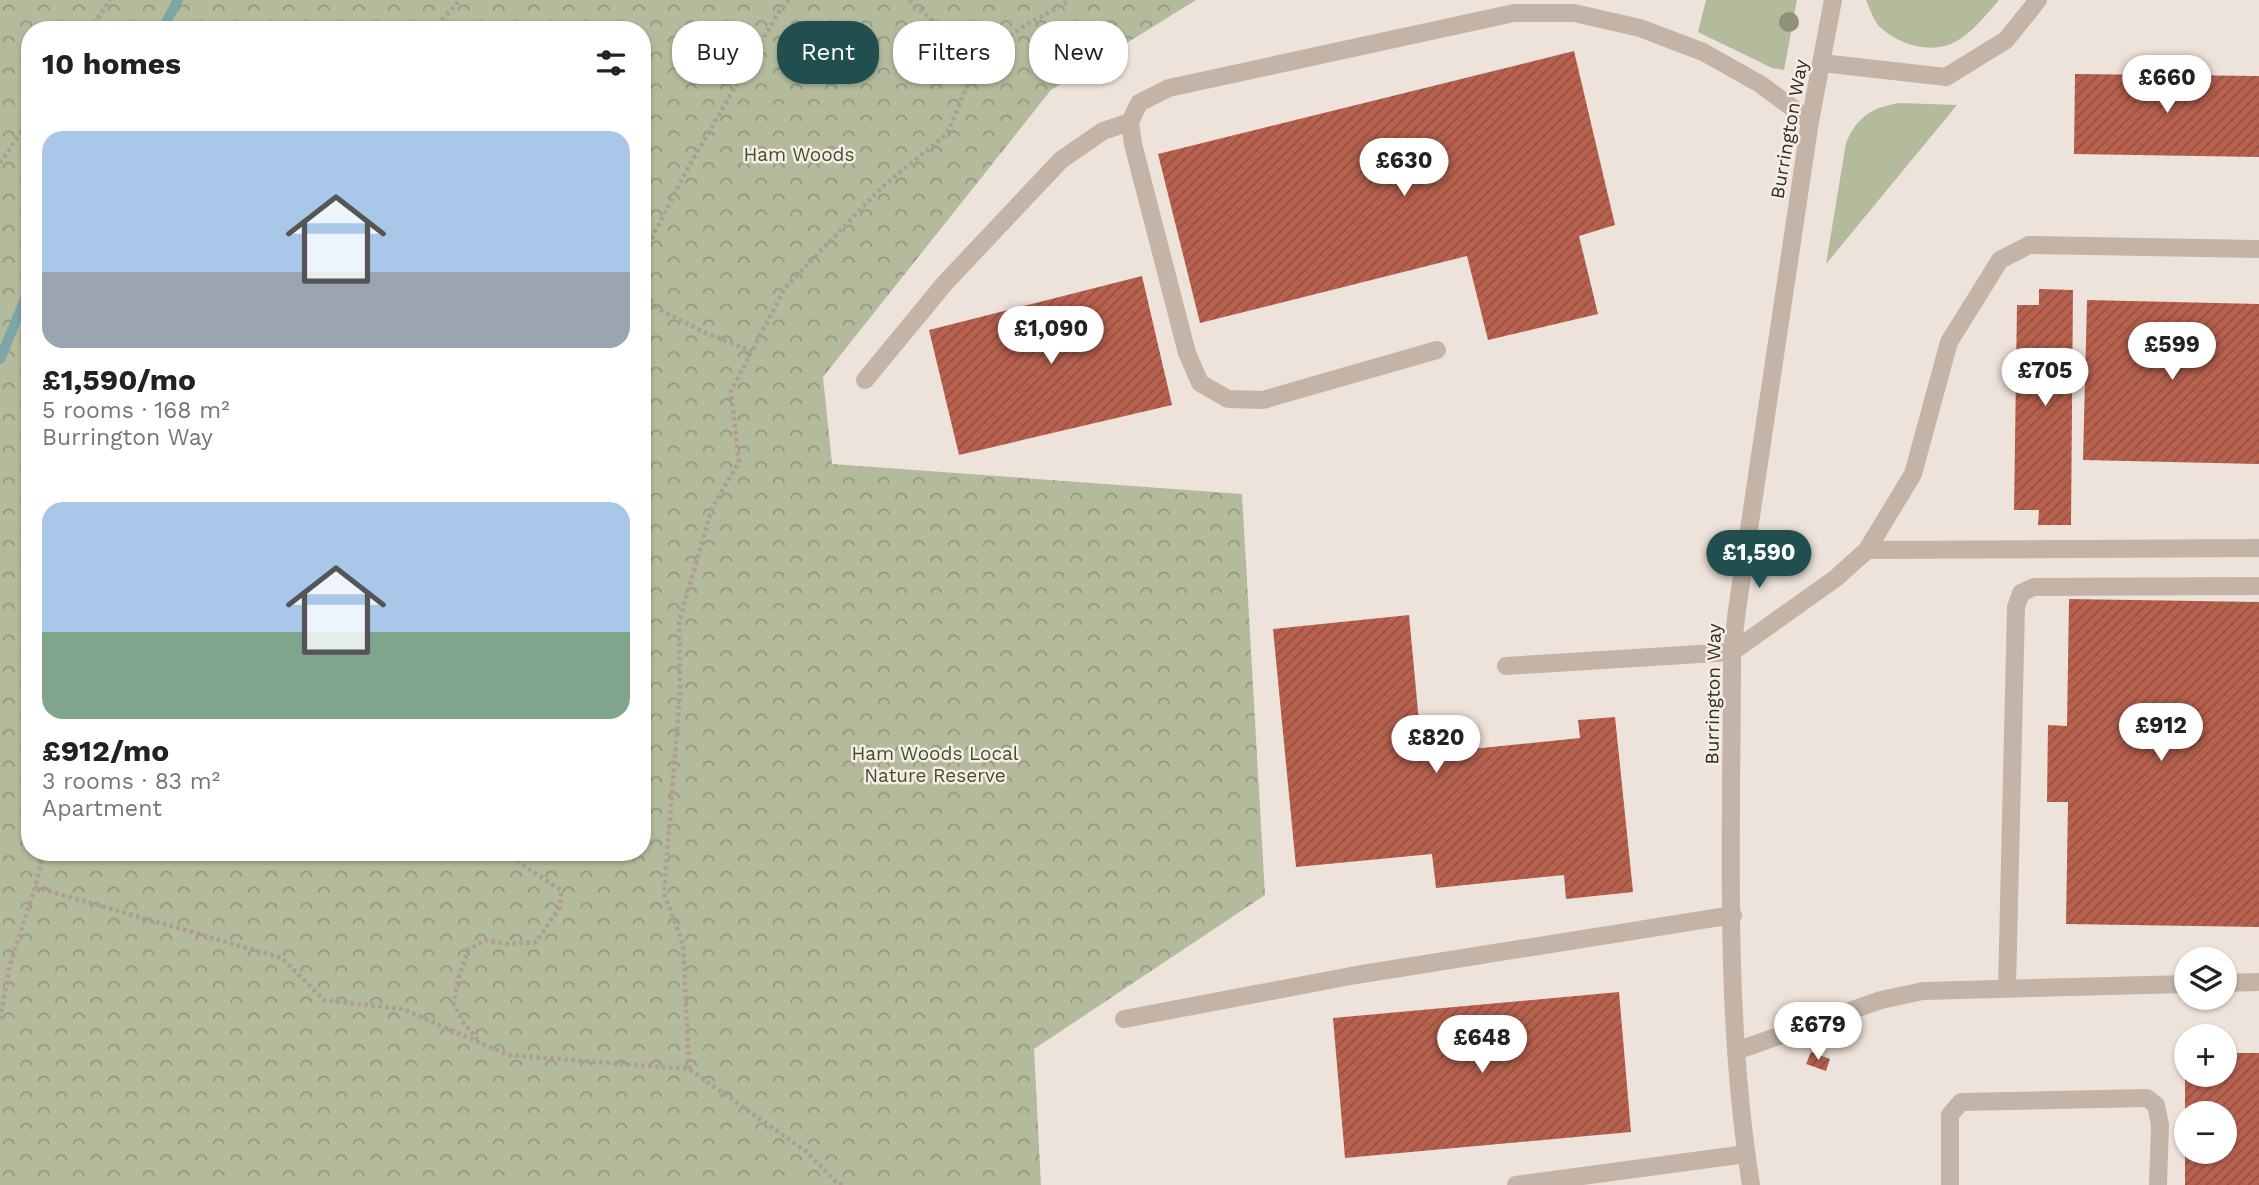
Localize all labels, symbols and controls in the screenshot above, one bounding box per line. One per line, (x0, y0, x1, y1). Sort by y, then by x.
chip: Buy (672, 21, 763, 84)
chip: Rent (777, 21, 879, 84)
chip: Filters (893, 21, 1015, 84)
chip: New (1029, 21, 1128, 84)
icon: filters (592, 44, 630, 82)
text: 10 homes (42, 46, 181, 81)
pin: £660 (2126, 55, 2208, 115)
street label: Burrington Way (1765, 57, 1813, 201)
text: £660 (2138, 64, 2196, 91)
pin: £630 (1363, 138, 1445, 198)
park label: Ham Woods (743, 143, 855, 166)
text: £630 (1376, 147, 1432, 174)
icon: home (273, 176, 399, 302)
pin: £1,090 (994, 306, 1108, 366)
text: £1,090 (1014, 315, 1088, 342)
pin: £599 (2131, 322, 2213, 382)
text: £599 (2144, 331, 2200, 358)
pin: £705 (2004, 348, 2086, 408)
text: £705 (2017, 357, 2073, 384)
text: £1,590/mo (42, 362, 196, 397)
text: 5 rooms · 168 m² (42, 397, 230, 424)
text: Burrington Way (42, 424, 213, 451)
pin: £1,590 (1702, 530, 1816, 590)
text: £1,590 (1722, 539, 1796, 566)
icon: home (273, 547, 399, 673)
street label: Burrington Way (1700, 623, 1726, 765)
pin: £912 (2120, 704, 2202, 763)
text: £912 (2135, 712, 2187, 739)
pin: £820 (1395, 716, 1477, 775)
text: £820 (1407, 724, 1465, 751)
text: £912/mo (42, 733, 169, 768)
park label: Ham Woods Local Nature Reserve (851, 742, 1019, 787)
text: 3 rooms · 83 m² (42, 768, 220, 795)
text: Apartment (42, 795, 162, 822)
map controls (2174, 947, 2237, 1164)
button: layers (2174, 947, 2237, 1010)
pin: £679 (1777, 1002, 1859, 1062)
text: £679 (1790, 1011, 1846, 1038)
pin: £648 (1441, 1016, 1523, 1075)
text: £648 (1453, 1024, 1511, 1051)
button: + (2174, 1024, 2237, 1087)
button: − (2174, 1101, 2237, 1164)

